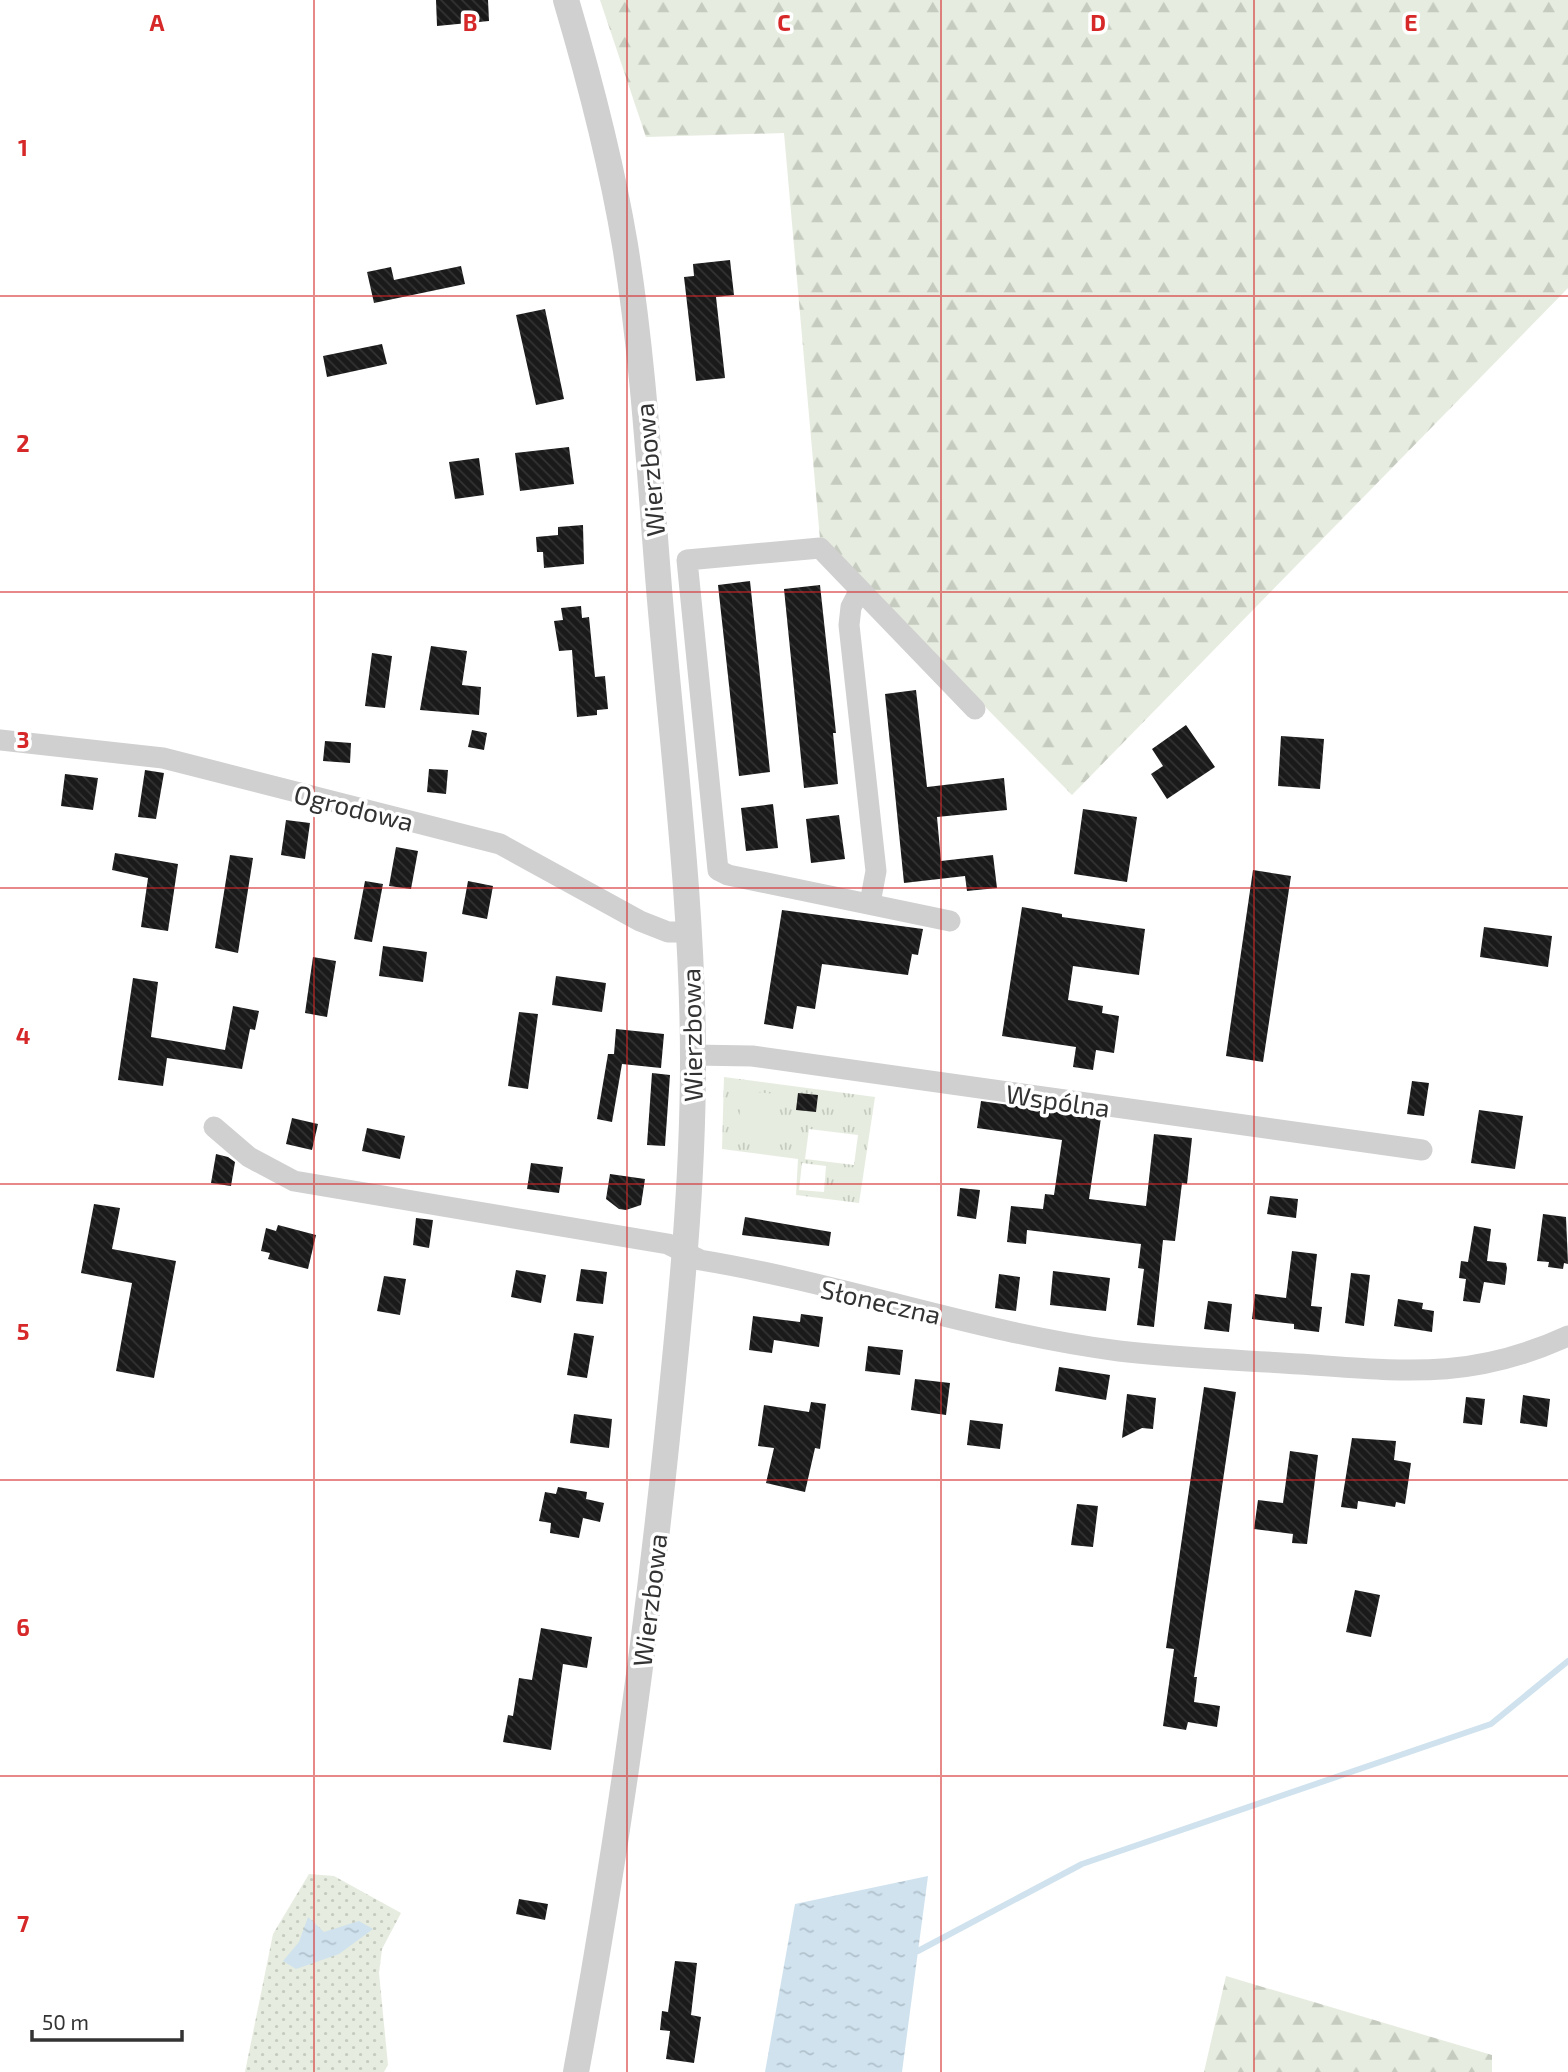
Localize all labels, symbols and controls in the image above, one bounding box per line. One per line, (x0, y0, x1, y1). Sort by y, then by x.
text: A (149, 8, 165, 36)
text: B (463, 8, 477, 36)
text: C (777, 8, 791, 36)
text: D (1090, 8, 1106, 36)
text: E (1404, 8, 1418, 36)
text: 1 (18, 133, 28, 161)
street label: Wierzbowa (628, 402, 670, 538)
text: 2 (16, 429, 30, 457)
text: 3 (16, 725, 30, 753)
street label: Ogrodowa (291, 777, 417, 837)
street label: Wierzbowa (674, 968, 708, 1102)
text: 4 (16, 1021, 30, 1049)
street label: Wspólna (1004, 1077, 1112, 1123)
street label: Słoneczna (818, 1272, 944, 1330)
text: 5 (17, 1317, 29, 1345)
street label: Wierzbowa (625, 1532, 673, 1668)
text: 6 (16, 1613, 30, 1641)
text: 7 (17, 1909, 29, 1937)
scale bar (32, 1998, 182, 2042)
text: 50 m (42, 2009, 89, 2034)

